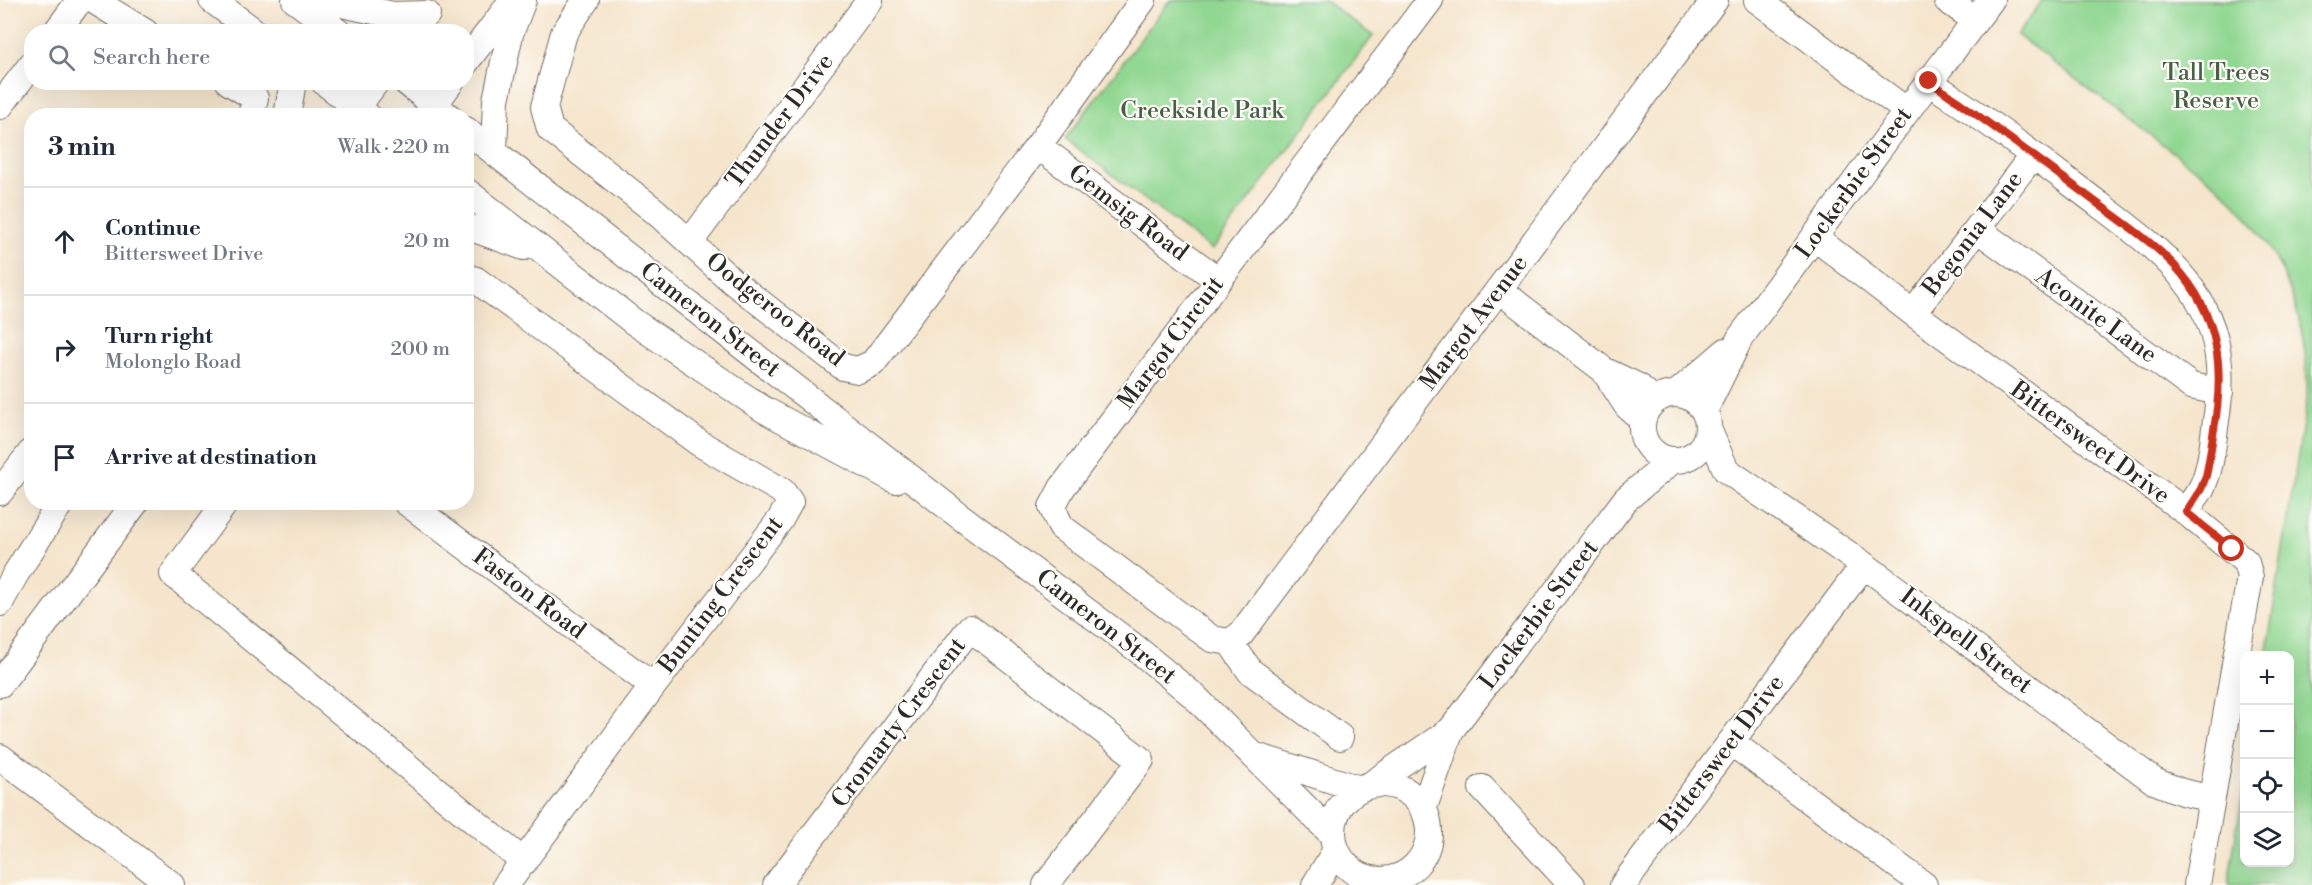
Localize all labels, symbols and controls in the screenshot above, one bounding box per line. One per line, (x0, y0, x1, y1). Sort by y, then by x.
search box (24, 24, 474, 90)
icon: search (45, 41, 78, 74)
text: Search here (93, 44, 210, 71)
street label: Thunder Drive (720, 48, 840, 194)
park label: Tall Trees Reserve (2162, 58, 2270, 116)
route end (1915, 67, 1941, 93)
park label: Creekside Park (1120, 96, 1285, 126)
street label: Lockerbie Street (1789, 101, 1919, 265)
text: 3 min (48, 131, 116, 163)
text: Walk · 220 m (337, 135, 450, 160)
street label: Gemsig Road (1062, 158, 1194, 268)
street label: Begonia Lane (1916, 166, 2030, 303)
text: Continue (105, 215, 201, 242)
icon: ahead (48, 225, 81, 258)
text: 20 m (404, 229, 450, 254)
text: Bittersweet Drive (105, 242, 263, 267)
street label: Oodgeroo Road (700, 247, 851, 374)
street label: Margot Avenue (1413, 249, 1535, 397)
street label: Cameron Street (634, 256, 787, 384)
street label: Aconite Lane (2028, 261, 2163, 370)
street label: Margot Circuit (1111, 270, 1231, 416)
text: Turn right (105, 323, 213, 350)
icon: right (48, 333, 81, 366)
text: 200 m (390, 337, 450, 362)
text: Molonglo Road (105, 350, 241, 375)
street label: Bittersweet Drive (2004, 374, 2176, 511)
icon: arrive (48, 441, 81, 474)
text: Arrive at destination (105, 444, 317, 471)
street label: Bunting Crescent (651, 510, 790, 680)
street label: Lockerbie Street (1473, 534, 1605, 696)
route start (2218, 535, 2244, 561)
street label: Faston Road (467, 542, 592, 646)
street label: Cameron Street (1030, 563, 1183, 691)
street label: Inkspell Street (1894, 582, 2038, 701)
street label: Cromarty Crescent (825, 631, 973, 814)
map controls (2240, 651, 2294, 867)
button: + (2240, 651, 2294, 705)
street label: Bittersweet Drive (1652, 669, 1791, 840)
button: − (2240, 705, 2294, 759)
button: locate (2240, 759, 2294, 813)
button: layers (2240, 813, 2294, 867)

